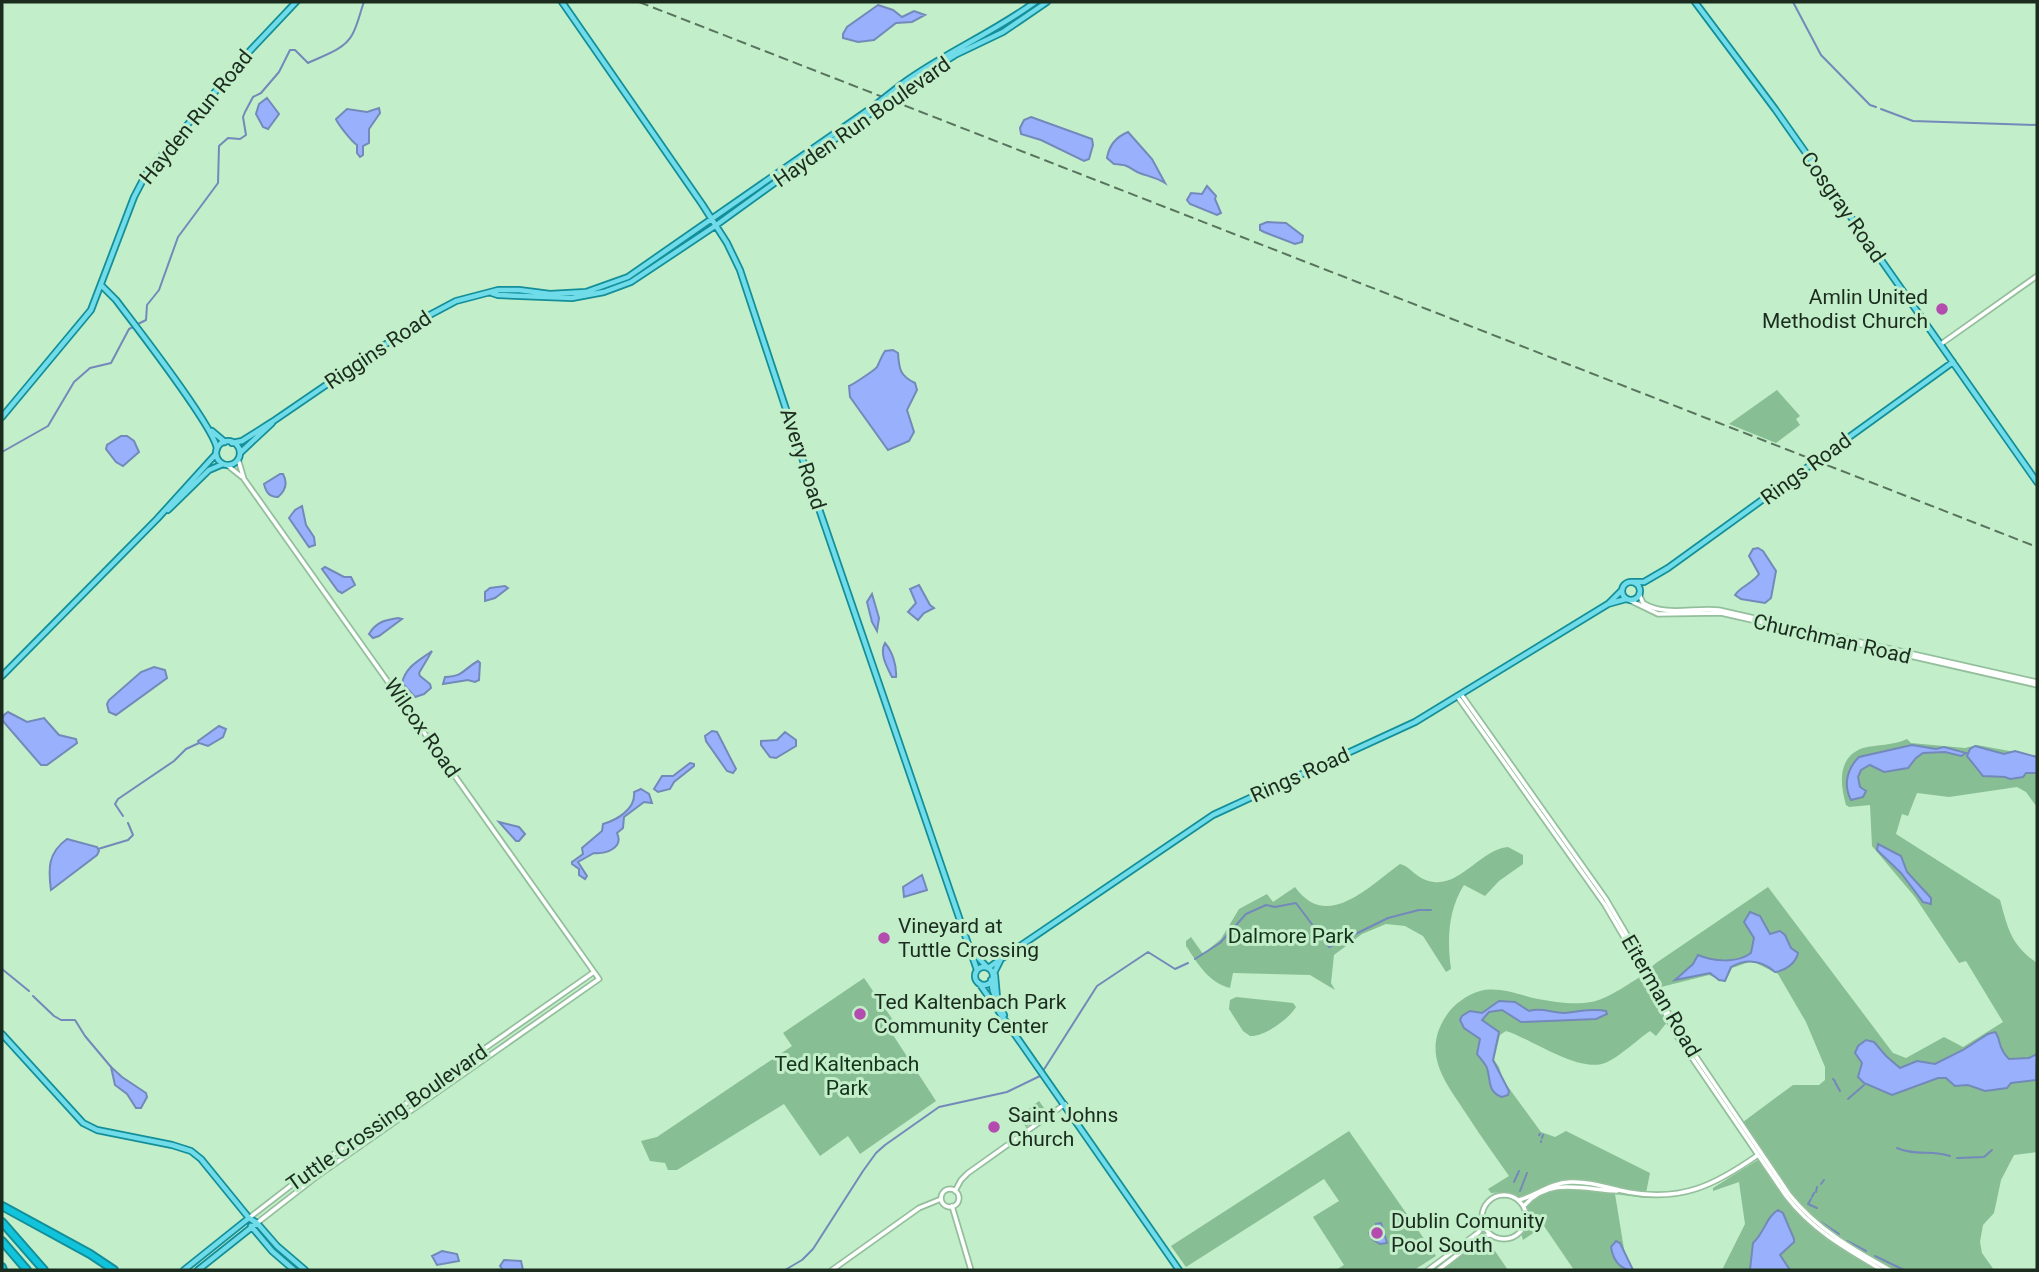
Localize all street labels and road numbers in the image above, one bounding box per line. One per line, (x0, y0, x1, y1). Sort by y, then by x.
street label: Hayden Run Road (135, 45, 257, 189)
street label: Hayden Run Boulevard (769, 52, 955, 192)
street label: Cosgray Road (1796, 147, 1890, 267)
street label: Riggins Road (320, 306, 436, 394)
street label: Avery Road (775, 405, 831, 513)
street label: Rings Road (1756, 428, 1856, 510)
street label: Churchman Road (1751, 609, 1913, 669)
street label: Wilcox Road (379, 674, 465, 782)
street label: Rings Road (1247, 743, 1353, 807)
street label: Eiterman Road (1616, 931, 1706, 1061)
street label: Tuttle Crossing Boulevard (282, 1040, 492, 1196)

